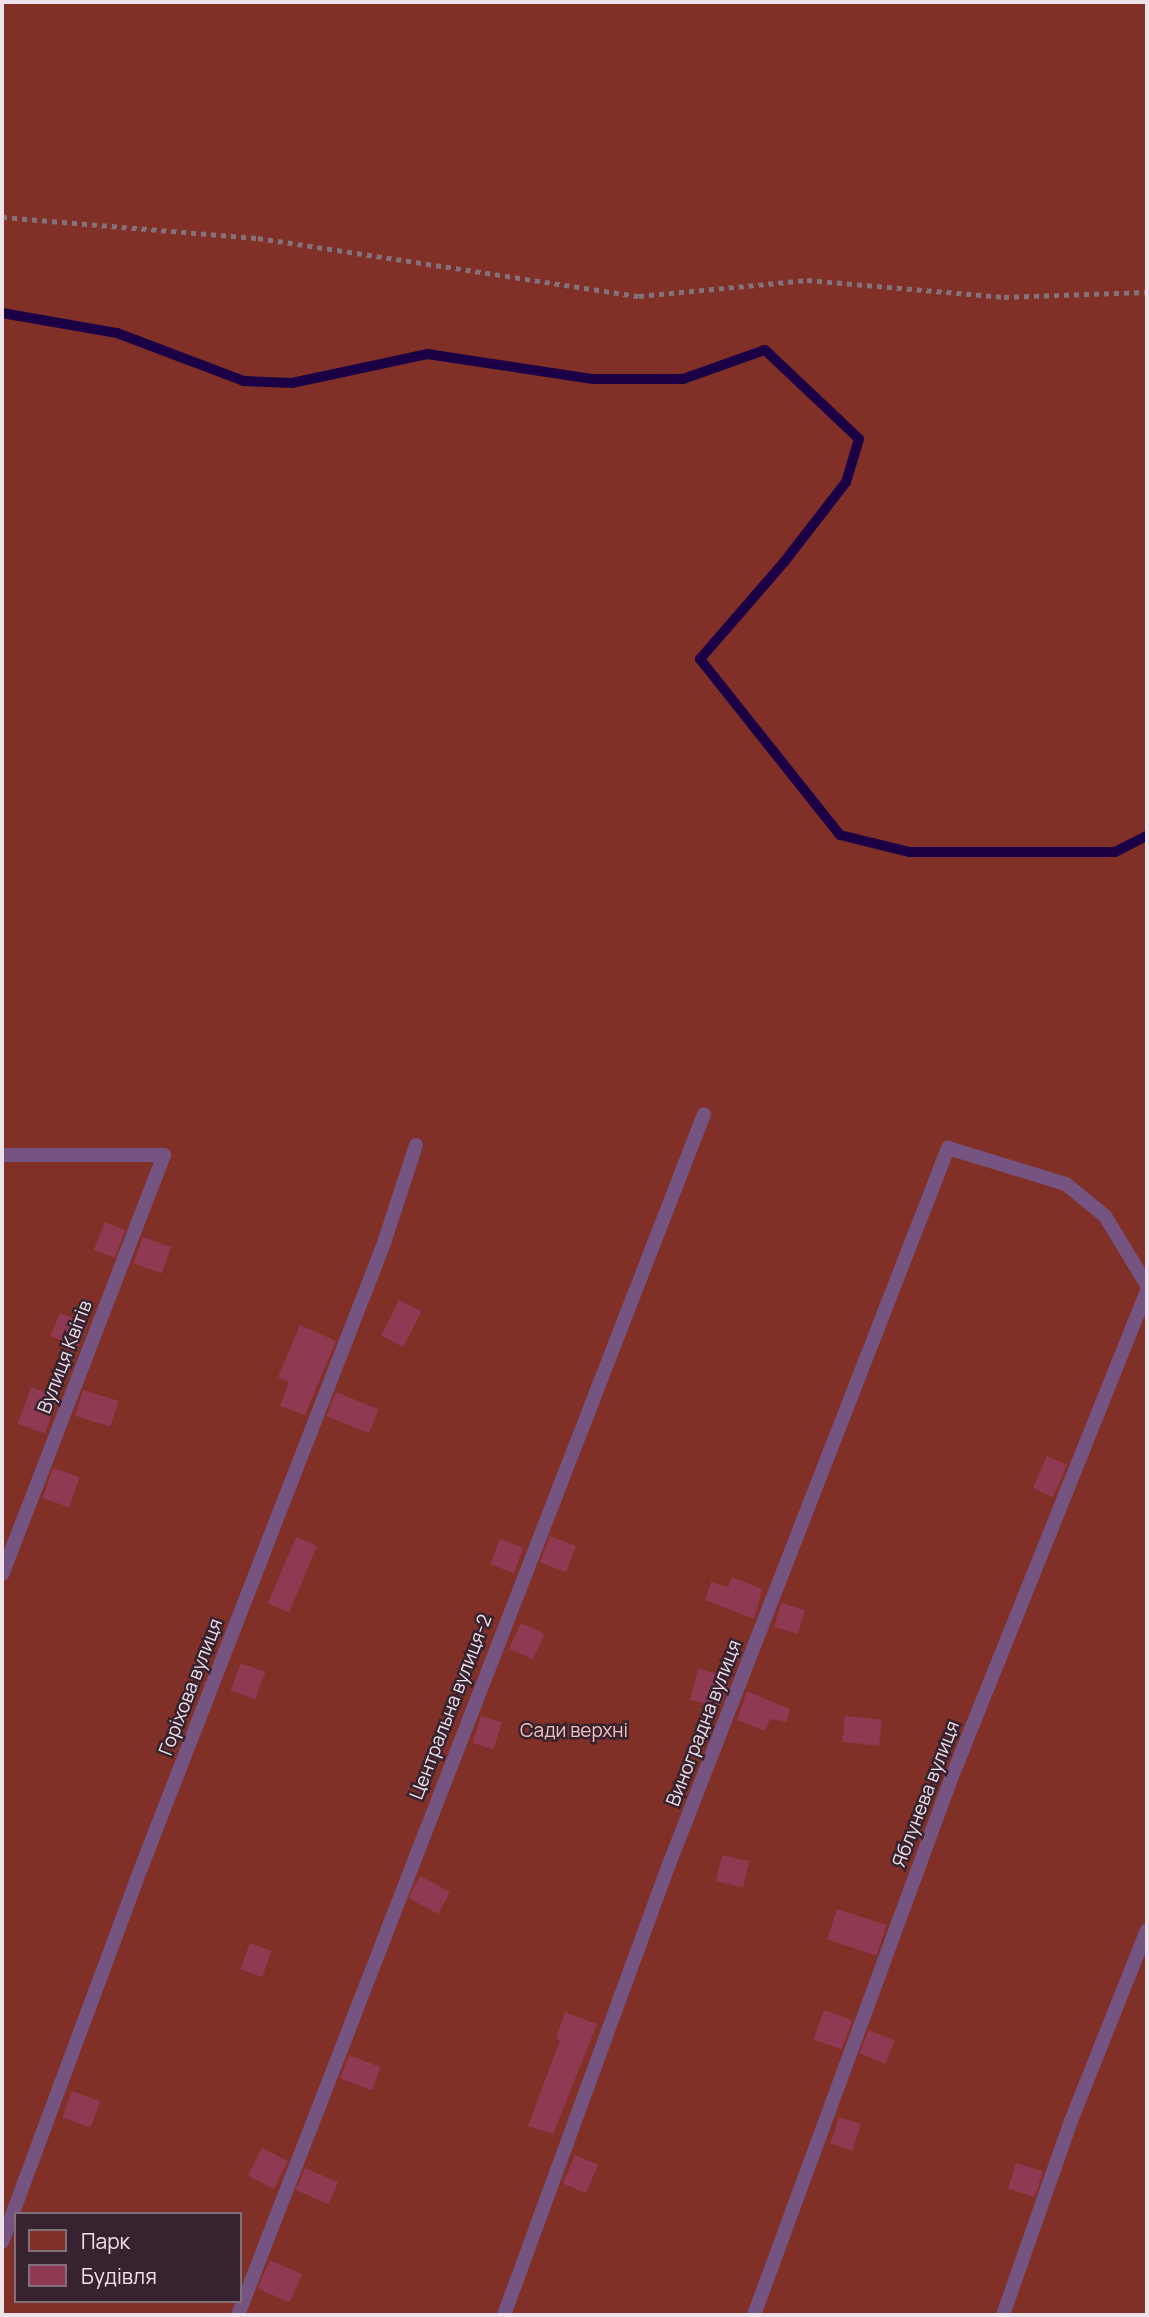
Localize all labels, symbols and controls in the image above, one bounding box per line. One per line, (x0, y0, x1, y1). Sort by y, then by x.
street label: Вулиця Квітів (33, 1297, 97, 1417)
street label: Центральна вулиця-2 (405, 1611, 497, 1803)
street label: Горіхова вулиця (154, 1615, 228, 1759)
street label: Виноградна вулиця (662, 1637, 746, 1809)
street label: Яблунева вулиця (888, 1718, 964, 1870)
park label: Сади верхні (520, 1720, 628, 1742)
legend (14, 2212, 242, 2303)
text: Парк (81, 2227, 130, 2255)
text: Будівля (81, 2262, 157, 2290)

